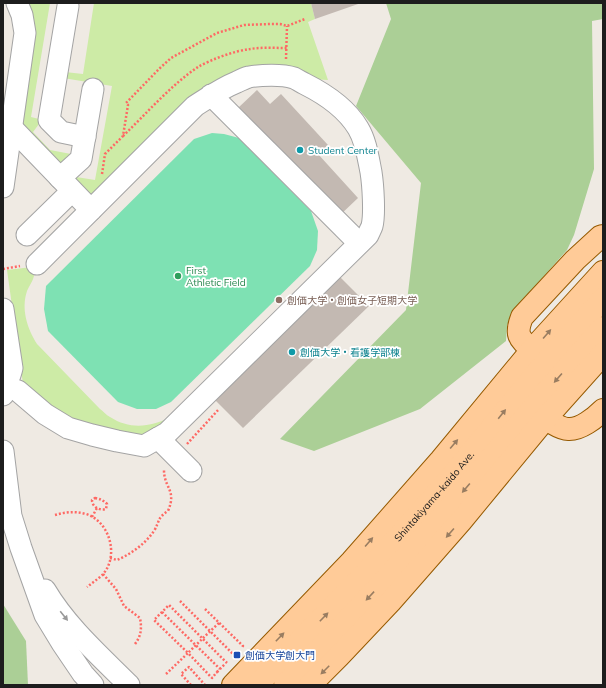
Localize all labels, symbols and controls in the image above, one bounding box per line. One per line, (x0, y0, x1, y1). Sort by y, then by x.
place label: Student Center (308, 144, 378, 157)
marker: Student Center (295, 145, 305, 155)
place label: First Athletic Field (186, 264, 246, 289)
marker: First Athletic Field (173, 271, 183, 281)
place label: 創価大学・創価女子短期大学 (287, 294, 417, 307)
marker: 創価大学・創価女子短期大学 (274, 295, 284, 305)
one-way arrow (542, 329, 551, 339)
place label: 創価大学・看護学部棟 (300, 346, 400, 359)
marker: 創価大学・看護学部棟 (287, 347, 297, 357)
one-way arrow (554, 373, 563, 383)
one-way arrow (498, 409, 507, 420)
one-way arrow (450, 439, 459, 450)
street label: Shintakiyama-kaido Ave. (391, 448, 477, 544)
one-way arrow (461, 483, 470, 493)
one-way arrow (446, 527, 455, 538)
one-way arrow (364, 537, 373, 548)
one-way arrow (366, 591, 375, 601)
one-way arrow (59, 611, 68, 622)
one-way arrow (319, 612, 328, 622)
one-way arrow (275, 632, 284, 642)
place label: 創価大学創大門 (245, 649, 315, 662)
marker: 創価大学創大門 (232, 650, 242, 660)
one-way arrow (320, 665, 330, 675)

